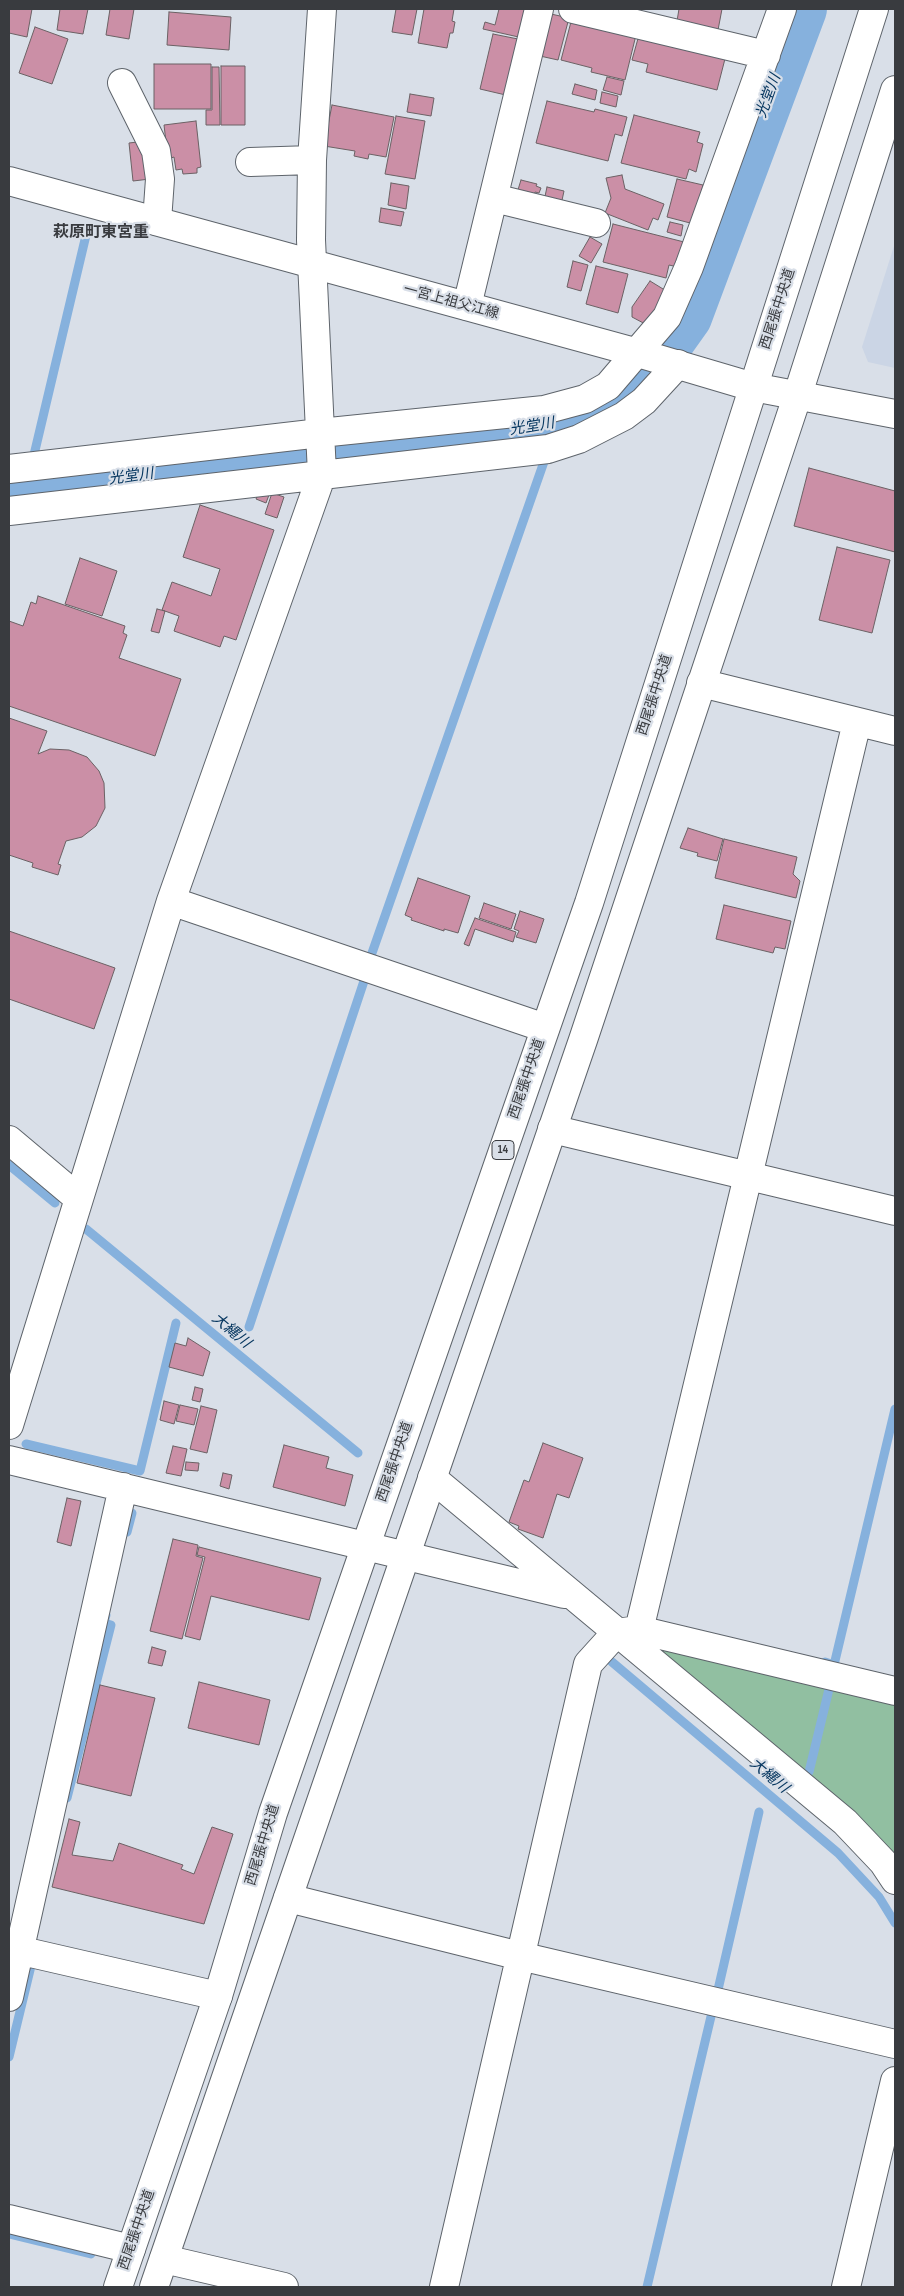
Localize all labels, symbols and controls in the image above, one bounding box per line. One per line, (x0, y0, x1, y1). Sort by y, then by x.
water label: 光堂川 (753, 72, 785, 120)
district label: 萩原町東宮重 (53, 223, 149, 243)
street label: 西尾張中央道 (757, 266, 799, 352)
street label: 一宮上祖父江線 (401, 281, 501, 323)
water label: 光堂川 (508, 415, 556, 439)
water label: 光堂川 (107, 465, 155, 489)
street label: 西尾張中央道 (634, 652, 676, 738)
street label: 西尾張中央道 (505, 1037, 549, 1121)
road number: 14 (492, 1140, 514, 1160)
water label: 大縄川 (208, 1310, 254, 1352)
street label: 西尾張中央道 (373, 1420, 417, 1504)
water label: 大縄川 (746, 1755, 792, 1797)
street label: 西尾張中央道 (243, 1802, 283, 1888)
street label: 西尾張中央道 (115, 2188, 159, 2272)

